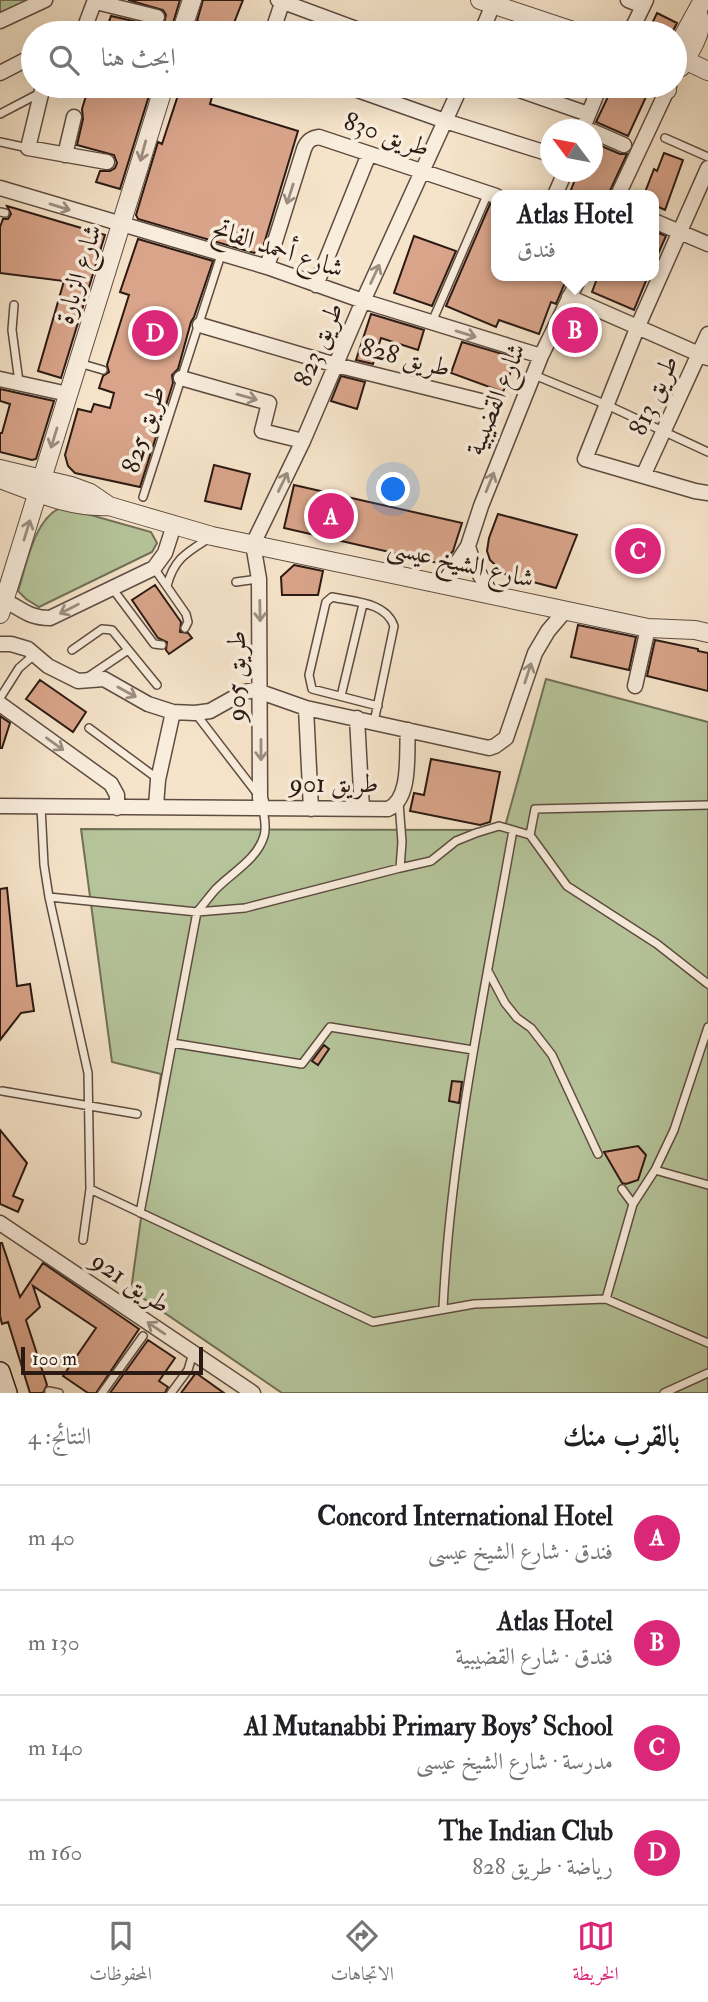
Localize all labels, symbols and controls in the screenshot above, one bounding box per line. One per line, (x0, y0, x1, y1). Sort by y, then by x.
search box (21, 21, 687, 98)
icon: search (45, 41, 83, 79)
text: ابحث هنا (101, 42, 176, 74)
street label: طريق 830 (340, 105, 434, 164)
north arrow (540, 119, 603, 182)
one-way arrow (136, 139, 149, 162)
one-way arrow (283, 183, 295, 205)
popup (491, 190, 659, 281)
text: Atlas Hotel (517, 199, 633, 231)
one-way arrow (49, 201, 71, 214)
street label: شارع أحمد الفاتح (206, 211, 348, 290)
street label: شارع الزبارة (49, 221, 114, 329)
text: فندق (517, 235, 556, 264)
one-way arrow (369, 264, 382, 286)
street label: طريق 823 (287, 297, 351, 391)
pin: B (552, 304, 598, 356)
pin: D (132, 307, 178, 359)
one-way arrow (455, 328, 477, 341)
street label: طريق 828 (358, 331, 454, 384)
street label: شارع القضيبية (459, 339, 538, 462)
street label: طريق 813 (622, 350, 686, 441)
street label: طريق 825 (115, 382, 173, 477)
one-way arrow (236, 391, 258, 404)
one-way arrow (47, 427, 60, 449)
one-way arrow (485, 471, 498, 493)
one-way arrow (276, 472, 290, 493)
your location (376, 472, 410, 506)
pin: A (308, 490, 354, 542)
one-way arrow (21, 519, 34, 541)
pin: C (615, 525, 661, 577)
street label: شارع الشيخ عيسى (383, 531, 537, 602)
one-way arrow (253, 600, 266, 623)
one-way arrow (59, 602, 80, 616)
street label: طريق 905 (221, 630, 253, 724)
one-way arrow (523, 663, 535, 685)
one-way arrow (116, 686, 137, 699)
one-way arrow (45, 737, 64, 751)
one-way arrow (254, 738, 268, 761)
street label: طريق 901 (288, 768, 378, 800)
street label: طريق 921 (83, 1244, 176, 1321)
one-way arrow (146, 1321, 166, 1335)
scale bar (21, 1344, 203, 1376)
text: 100 m (32, 1347, 77, 1371)
text: بالقرب منك (563, 1418, 680, 1455)
text: النتائج: 4 (28, 1422, 91, 1451)
text: Concord International Hotel (317, 1501, 613, 1533)
text: 40 m (28, 1523, 75, 1552)
text: A (650, 1523, 664, 1552)
text: فندق · شارع الشيخ عيسى (428, 1537, 613, 1566)
text: Atlas Hotel (497, 1606, 613, 1638)
text: 130 m (28, 1628, 80, 1657)
text: B (649, 1628, 665, 1657)
text: فندق · شارع القضيبية (455, 1642, 613, 1671)
text: Al Mutanabbi Primary Boys' School (244, 1711, 613, 1743)
text: 140 m (28, 1733, 83, 1762)
text: C (649, 1733, 665, 1762)
text: مدرسة · شارع الشيخ عيسى (416, 1747, 613, 1776)
text: The Indian Club (439, 1816, 613, 1848)
text: 160 m (28, 1838, 82, 1867)
text: D (648, 1838, 666, 1867)
text: رياضة · طريق 828 (472, 1852, 613, 1881)
tab: المحفوظات (89, 1917, 152, 1992)
tab: الاتجاهات (331, 1917, 394, 1992)
tab: الخريطة (572, 1917, 619, 1992)

